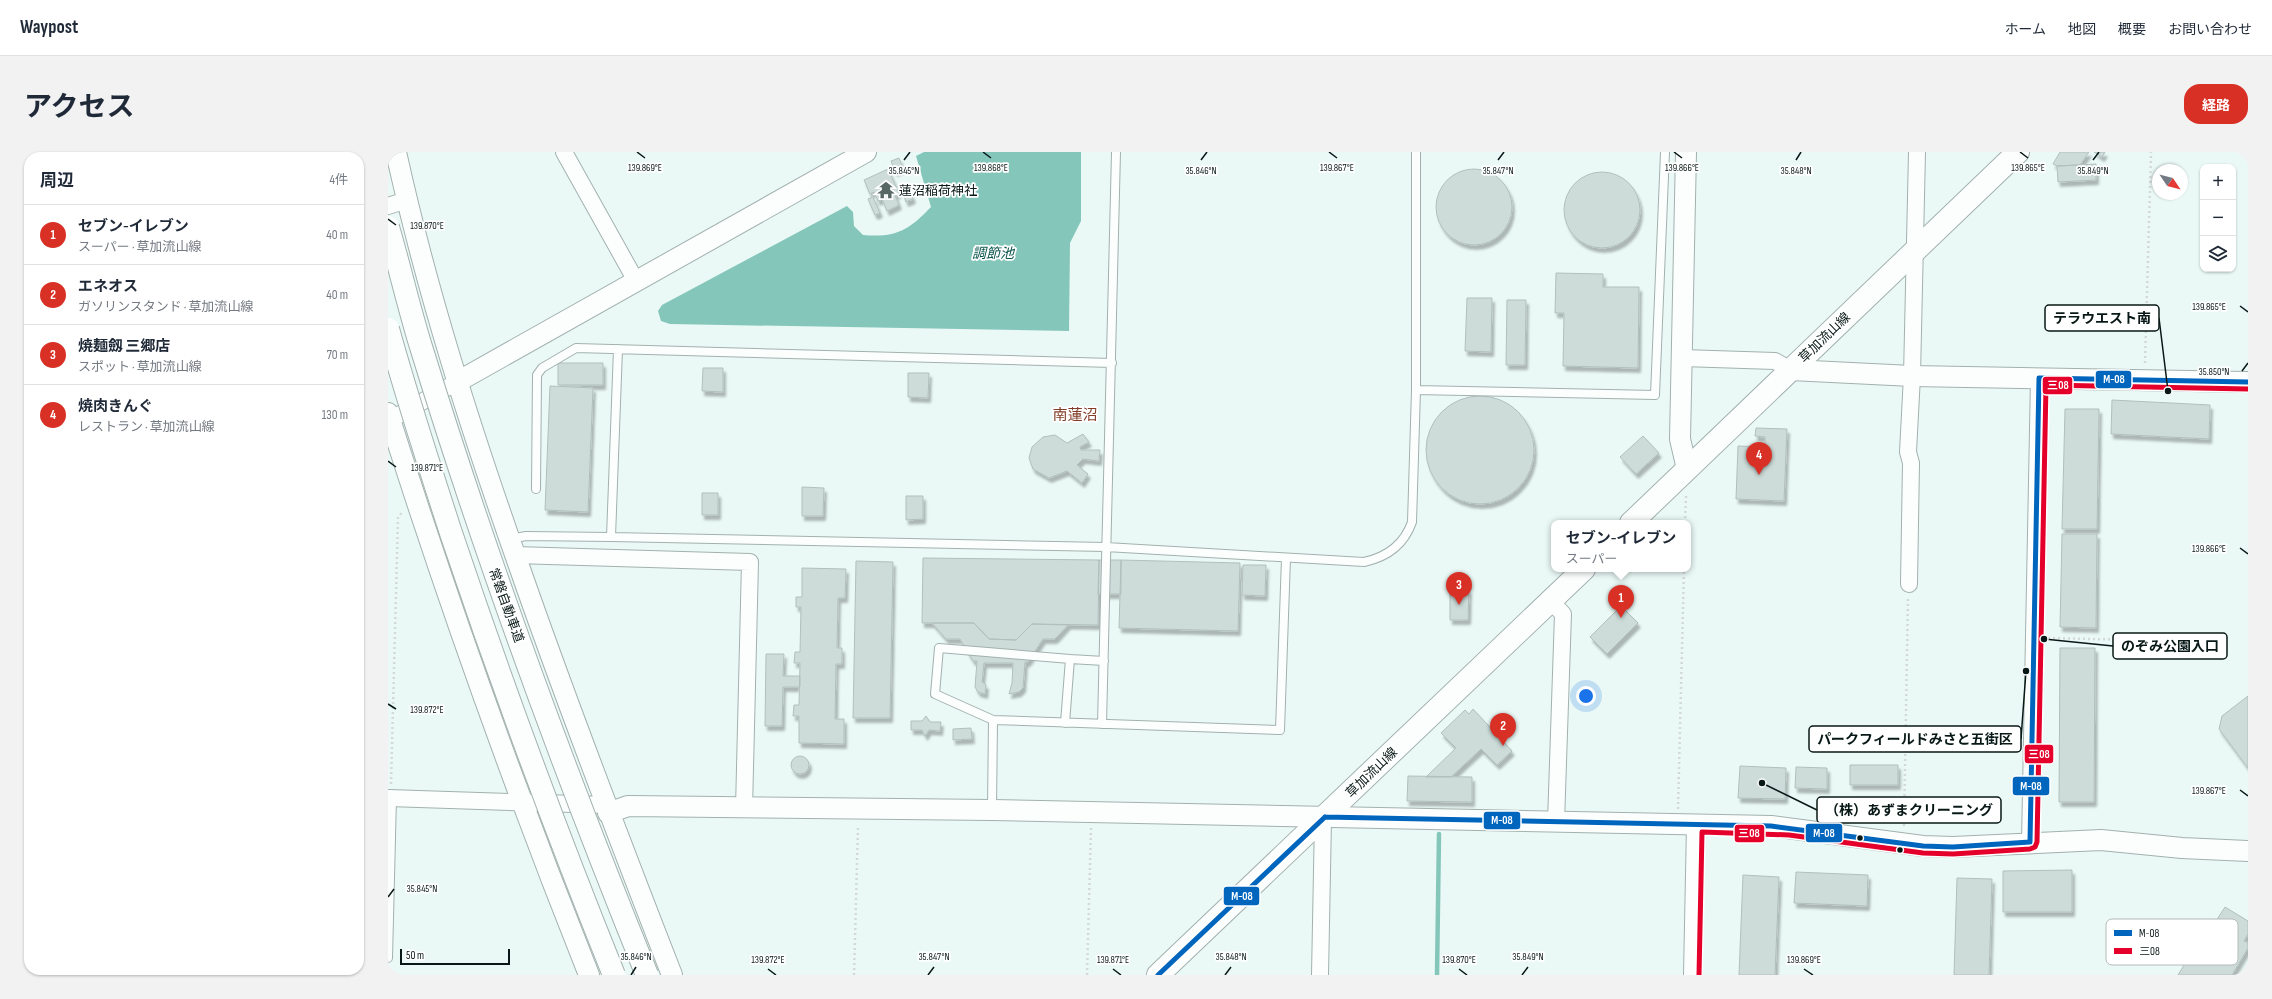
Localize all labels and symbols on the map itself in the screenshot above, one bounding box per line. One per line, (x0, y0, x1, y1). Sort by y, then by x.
text: 139.869°E (628, 162, 662, 174)
text: 139.868°E (974, 162, 1008, 174)
text: 139.867°E (1320, 162, 1354, 174)
text: 139.866°E (1665, 162, 1699, 174)
text: 139.865°E (2011, 162, 2045, 174)
north arrow (2152, 164, 2188, 200)
text: 35.845°N (889, 165, 919, 177)
text: 35.846°N (1185, 165, 1217, 177)
text: 35.847°N (1482, 165, 1514, 177)
text: 35.848°N (1780, 165, 1812, 177)
text: 35.849°N (2077, 165, 2109, 177)
temple icon: 蓮沼稲荷神社 (876, 180, 896, 200)
place label: 蓮沼稲荷神社 (899, 183, 977, 199)
text: 139.870°E (410, 220, 444, 232)
water label: 調節池 (972, 245, 1016, 262)
text: 139.865°E (2192, 301, 2226, 313)
callout: テラウエスト南 (2045, 305, 2159, 331)
street label: 草加流山線 (1796, 309, 1854, 366)
text: テラウエスト南 (2053, 310, 2151, 327)
text: 35.850°N (2199, 366, 2229, 378)
line badge: M-08 (2095, 370, 2132, 389)
text: M-08 (2103, 373, 2125, 386)
line badge: 三08 (2042, 376, 2073, 395)
text: 三08 (2047, 379, 2069, 392)
district label: 南蓮沼 (1052, 406, 1098, 425)
pin: 4 (1746, 442, 1772, 475)
text: 139.871°E (411, 462, 443, 474)
text: 139.866°E (2192, 543, 2226, 555)
street label: 常磐自動車道 (485, 566, 527, 645)
pin: 3 (1446, 572, 1472, 605)
pin: 1 (1608, 585, 1634, 618)
callout: のぞみ公園入口 (2113, 633, 2227, 659)
text: のぞみ公園入口 (2121, 638, 2219, 655)
your location (1576, 686, 1596, 706)
text: 139.872°E (410, 704, 444, 716)
pin: 2 (1490, 713, 1516, 746)
callout: パークフィールドみさと五街区 (1809, 726, 2021, 752)
text: パークフィールドみさと五街区 (1817, 731, 2013, 748)
street label: 草加流山線 (1343, 744, 1401, 801)
line badge: 三08 (2024, 744, 2054, 764)
text: 三08 (2028, 748, 2050, 761)
line badge: M-08 (2012, 776, 2050, 796)
text: M-08 (2020, 780, 2042, 793)
text: 139.867°E (2192, 785, 2226, 797)
callout: （株）あずまクリーニング (1817, 797, 2001, 823)
text: （株）あずまクリーニング (1825, 802, 1993, 819)
line badge: M-08 (1483, 811, 1521, 830)
text: M-08 (1491, 814, 1513, 827)
line badge: M-08 (1805, 823, 1843, 843)
line badge: 三08 (1734, 824, 1765, 843)
text: 三08 (1738, 827, 1760, 840)
text: M-08 (1813, 827, 1835, 840)
unlabelled marker (1855, 833, 1865, 843)
unlabelled marker (1895, 845, 1905, 855)
text: 35.845°N (407, 883, 437, 895)
line badge: M-08 (1223, 886, 1260, 906)
text: M-08 (1231, 890, 1253, 903)
legend (2106, 919, 2238, 965)
text: M-08 (2139, 927, 2159, 940)
text: 三08 (2139, 945, 2160, 958)
scale bar (400, 947, 510, 966)
text: 35.846°N (620, 951, 652, 963)
text: 35.847°N (918, 951, 950, 963)
text: 35.848°N (1215, 951, 1247, 963)
text: 35.849°N (1512, 951, 1544, 963)
text: 139.872°E (751, 954, 785, 966)
text: 139.871°E (1097, 954, 1129, 966)
text: 139.870°E (1442, 954, 1476, 966)
text: 139.869°E (1787, 954, 1821, 966)

